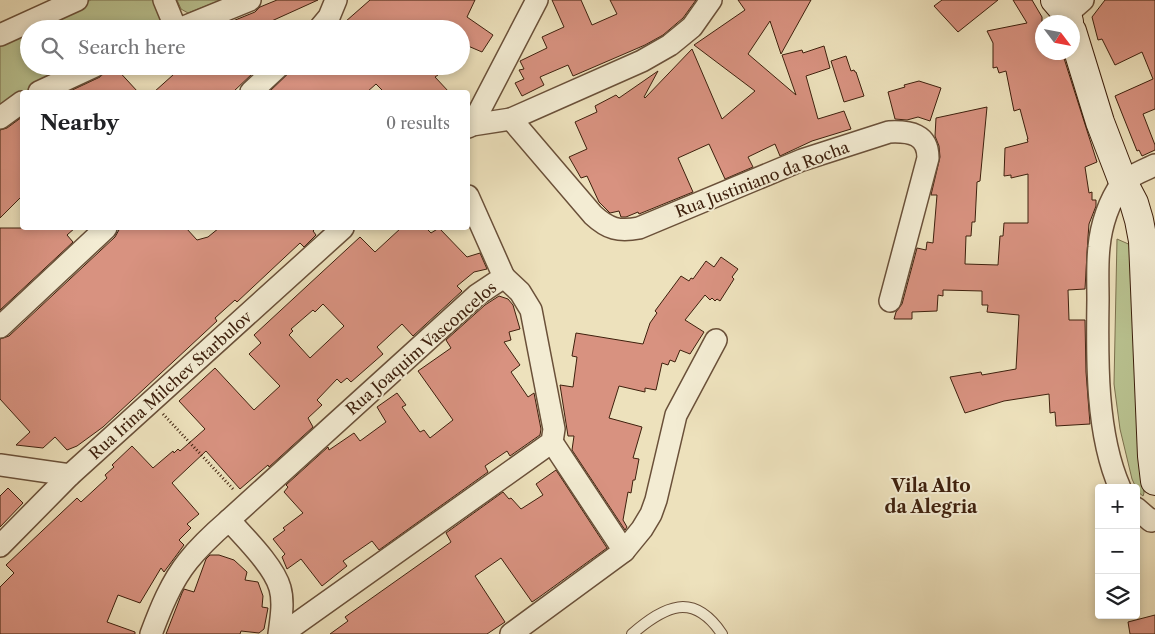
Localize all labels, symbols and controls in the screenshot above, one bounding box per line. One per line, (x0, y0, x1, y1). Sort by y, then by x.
north arrow (1035, 15, 1080, 60)
search box (20, 20, 470, 75)
icon: search (38, 34, 66, 62)
text: Search here (78, 36, 186, 59)
text: Nearby (40, 110, 119, 135)
text: 0 results (386, 113, 450, 133)
street label: Rua Justiniano da Rocha (672, 136, 852, 221)
street label: Rua Joaquim Vasconcelos (341, 277, 501, 419)
street label: Rua Irina Milchev Starbulov (84, 306, 256, 463)
district label: Vila Alto da Alegria (884, 475, 978, 518)
map controls (1095, 484, 1140, 619)
button: + (1095, 484, 1140, 529)
button: − (1095, 529, 1140, 574)
button: layers (1095, 574, 1140, 619)

